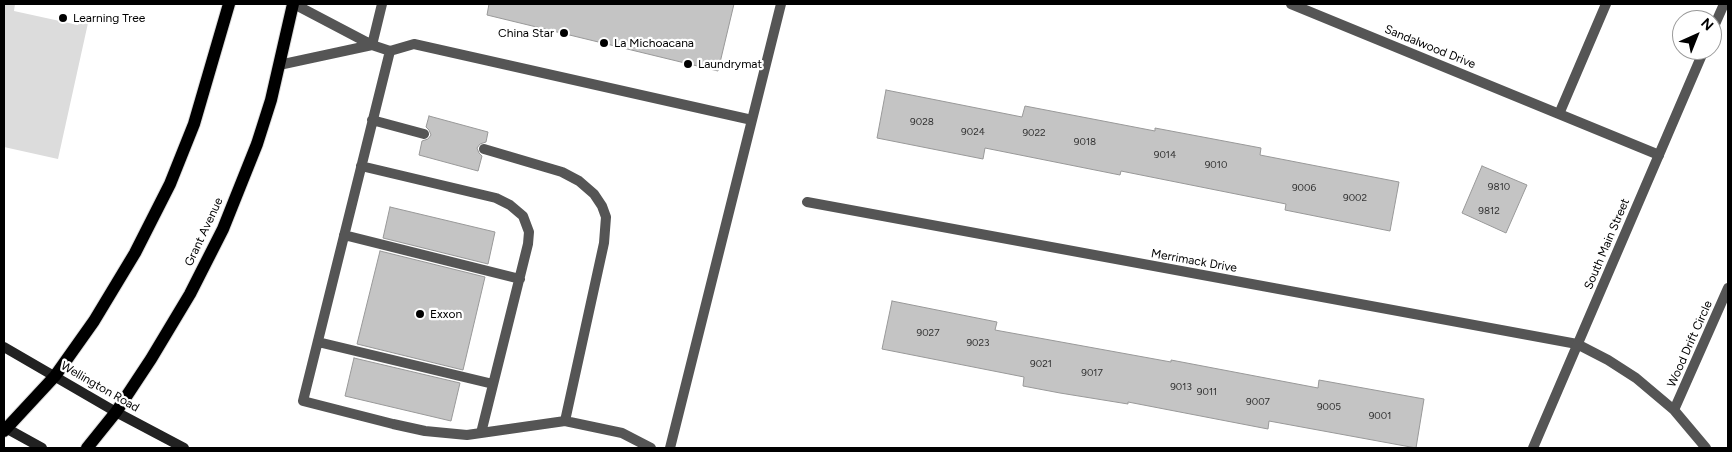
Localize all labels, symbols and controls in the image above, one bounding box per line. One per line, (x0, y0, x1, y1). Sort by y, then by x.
north arrow (1672, 10, 1722, 60)
place label: Learning Tree (73, 11, 145, 25)
marker: Learning Tree (57, 12, 69, 24)
text: N (1697, 15, 1717, 34)
street label: Sandalwood Drive (1382, 22, 1478, 72)
place label: China Star (498, 26, 554, 40)
marker: China Star (558, 27, 570, 39)
place label: La Michoacana (614, 36, 694, 50)
marker: La Michoacana (598, 37, 610, 49)
place label: Laundrymat (698, 57, 762, 71)
marker: Laundrymat (682, 58, 694, 70)
house number: 9028 (910, 116, 934, 128)
house number: 9024 (961, 126, 985, 138)
house number: 9022 (1022, 127, 1046, 139)
house number: 9018 (1074, 136, 1096, 148)
house number: 9014 (1154, 149, 1176, 161)
house number: 9010 (1205, 159, 1227, 171)
house number: 9810 (1488, 181, 1510, 193)
house number: 9006 (1292, 182, 1316, 194)
house number: 9002 (1343, 192, 1367, 204)
street label: Grant Avenue (182, 195, 226, 269)
street label: South Main Street (1581, 196, 1633, 292)
house number: 9812 (1478, 205, 1500, 217)
street label: Merrimack Drive (1150, 246, 1238, 276)
street label: Wood Drift Circle (1664, 299, 1716, 389)
place label: Exxon (430, 307, 462, 321)
marker: Exxon (414, 308, 426, 320)
house number: 9027 (916, 327, 940, 339)
house number: 9023 (966, 337, 990, 349)
house number: 9021 (1030, 358, 1052, 370)
street label: Wellington Road (58, 359, 142, 415)
house number: 9017 (1081, 367, 1103, 379)
house number: 9013 (1170, 381, 1192, 393)
house number: 9011 (1197, 386, 1217, 398)
house number: 9007 (1246, 396, 1270, 408)
house number: 9005 (1317, 401, 1341, 413)
house number: 9001 (1369, 410, 1391, 422)

